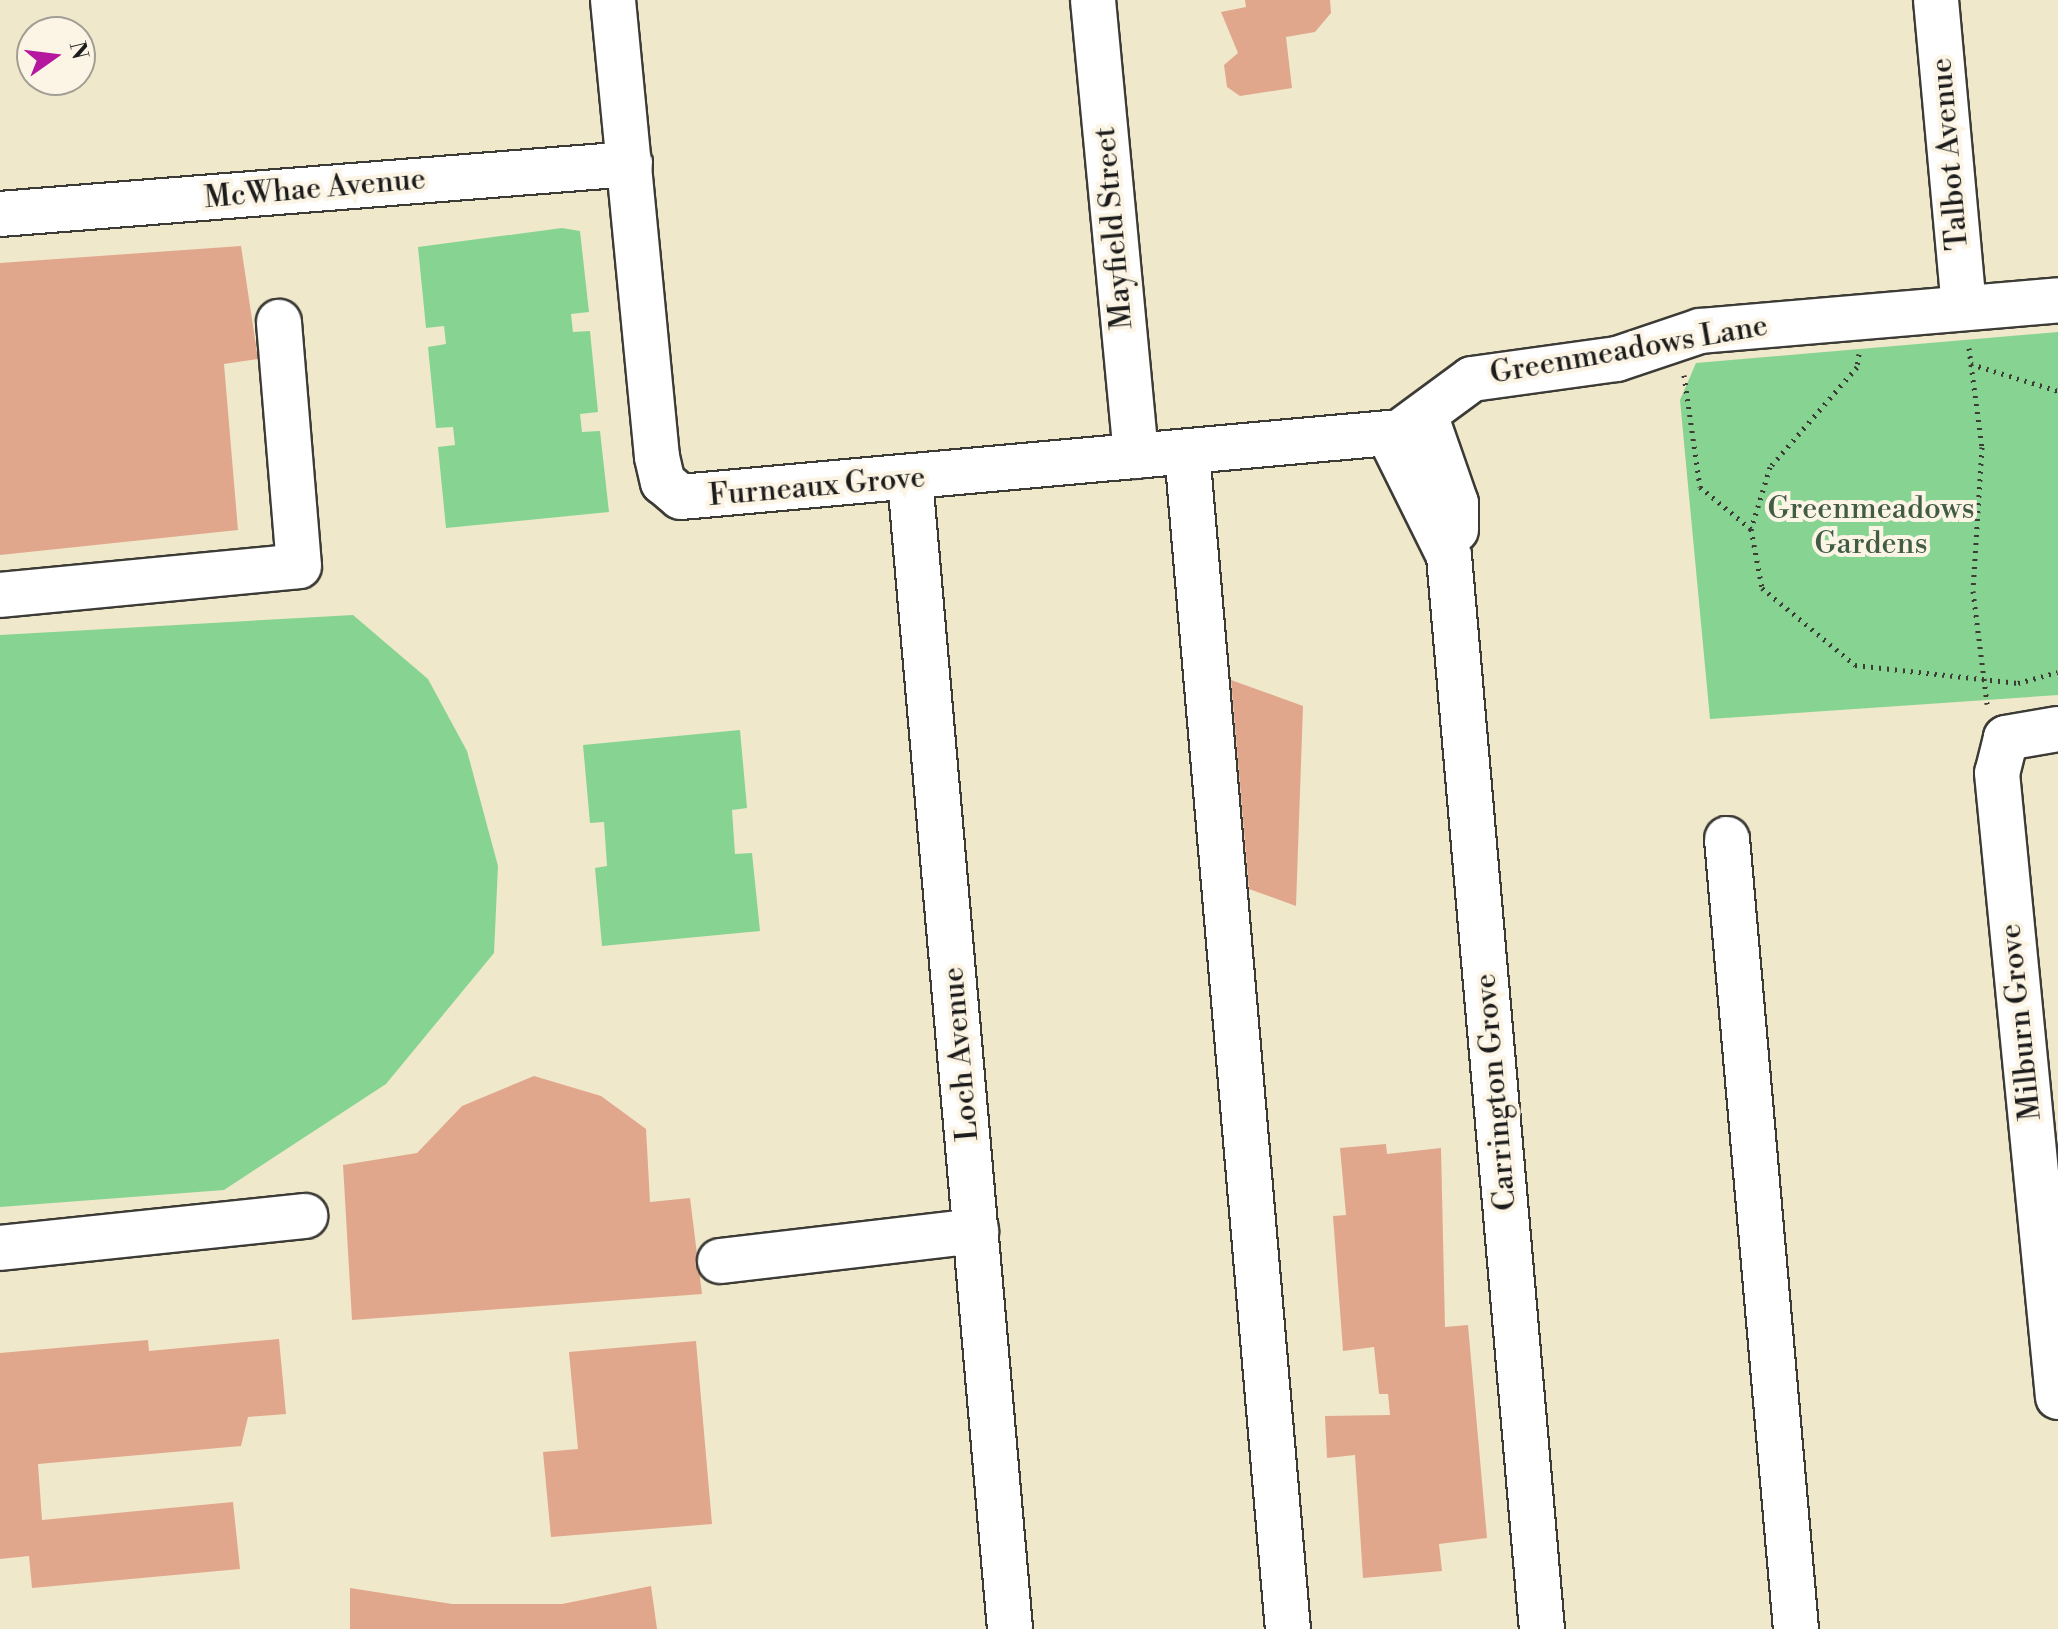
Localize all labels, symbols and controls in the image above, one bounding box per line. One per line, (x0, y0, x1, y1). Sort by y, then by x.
north arrow (16, 16, 96, 96)
text: N (63, 39, 93, 62)
street label: Talbot Avenue (1924, 56, 1976, 252)
street label: Mayfield Street (1087, 125, 1141, 331)
street label: McWhae Avenue (203, 161, 427, 217)
street label: Greenmeadows Lane (1487, 308, 1771, 392)
street label: Furneaux Grove (707, 460, 927, 514)
park label: Greenmeadows Gardens (1767, 491, 1975, 562)
street label: Milburn Grove (1993, 922, 2049, 1122)
street label: Loch Avenue (935, 965, 987, 1143)
street label: Carrington Grove (1468, 972, 1524, 1212)

